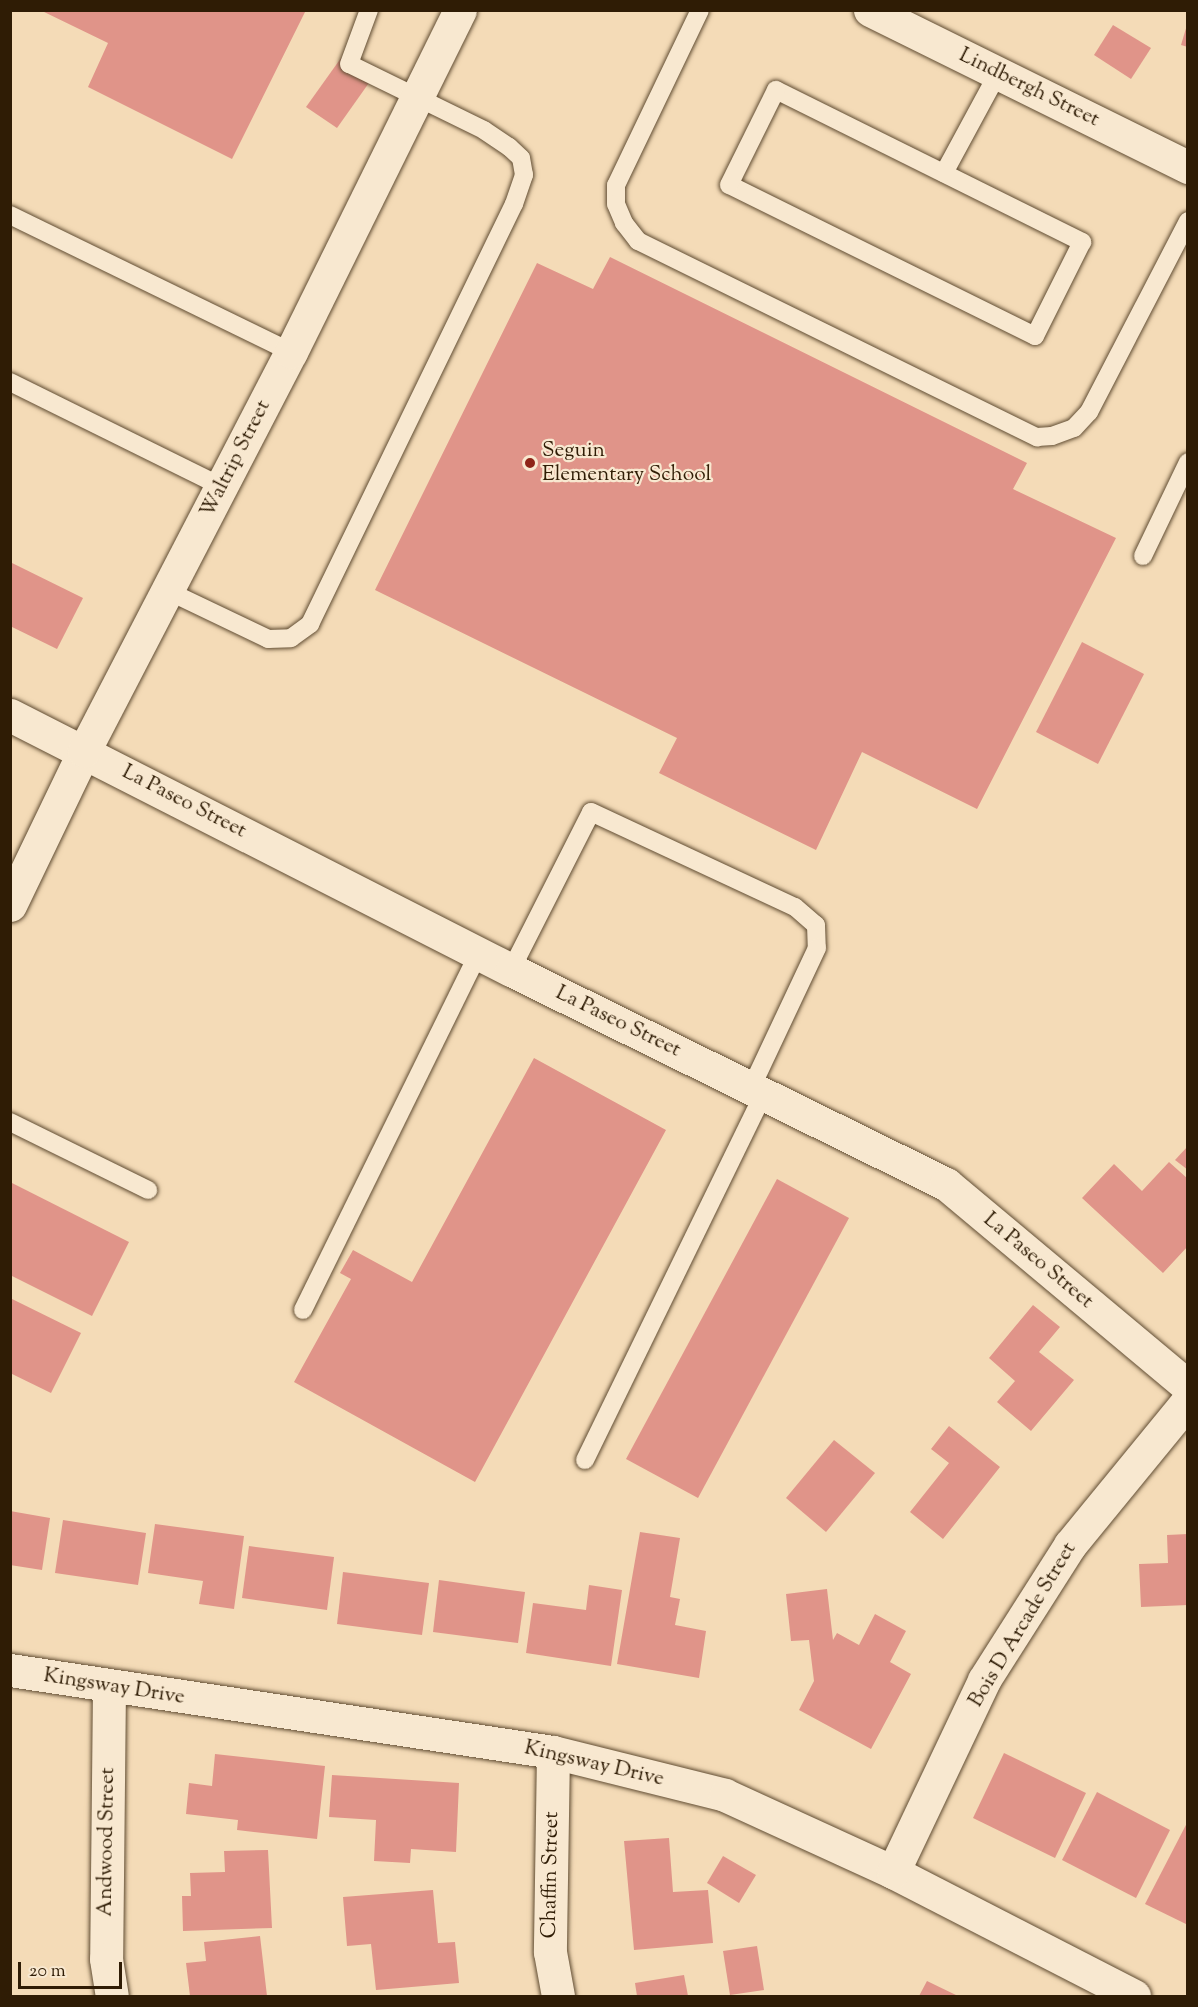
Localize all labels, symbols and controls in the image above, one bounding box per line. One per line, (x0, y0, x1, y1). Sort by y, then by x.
street label: Lindbergh Street (955, 43, 1103, 133)
street label: Waltrip Street (196, 396, 276, 522)
place label: Seguin Elementary School (542, 438, 711, 488)
marker: Seguin Elementary School (523, 456, 537, 470)
street label: La Paseo Street (118, 760, 250, 844)
street label: La Paseo Street (551, 981, 685, 1063)
street label: La Paseo Street (978, 1208, 1098, 1314)
street label: Bois D Arcade Street (964, 1538, 1082, 1712)
street label: Kingsway Drive (42, 1663, 186, 1711)
street label: Kingsway Drive (522, 1736, 666, 1792)
street label: Andwood Street (93, 1767, 121, 1917)
street label: Chaffin Street (537, 1811, 565, 1939)
scale bar (21, 1950, 124, 1988)
text: 20 m (29, 1959, 66, 1985)

